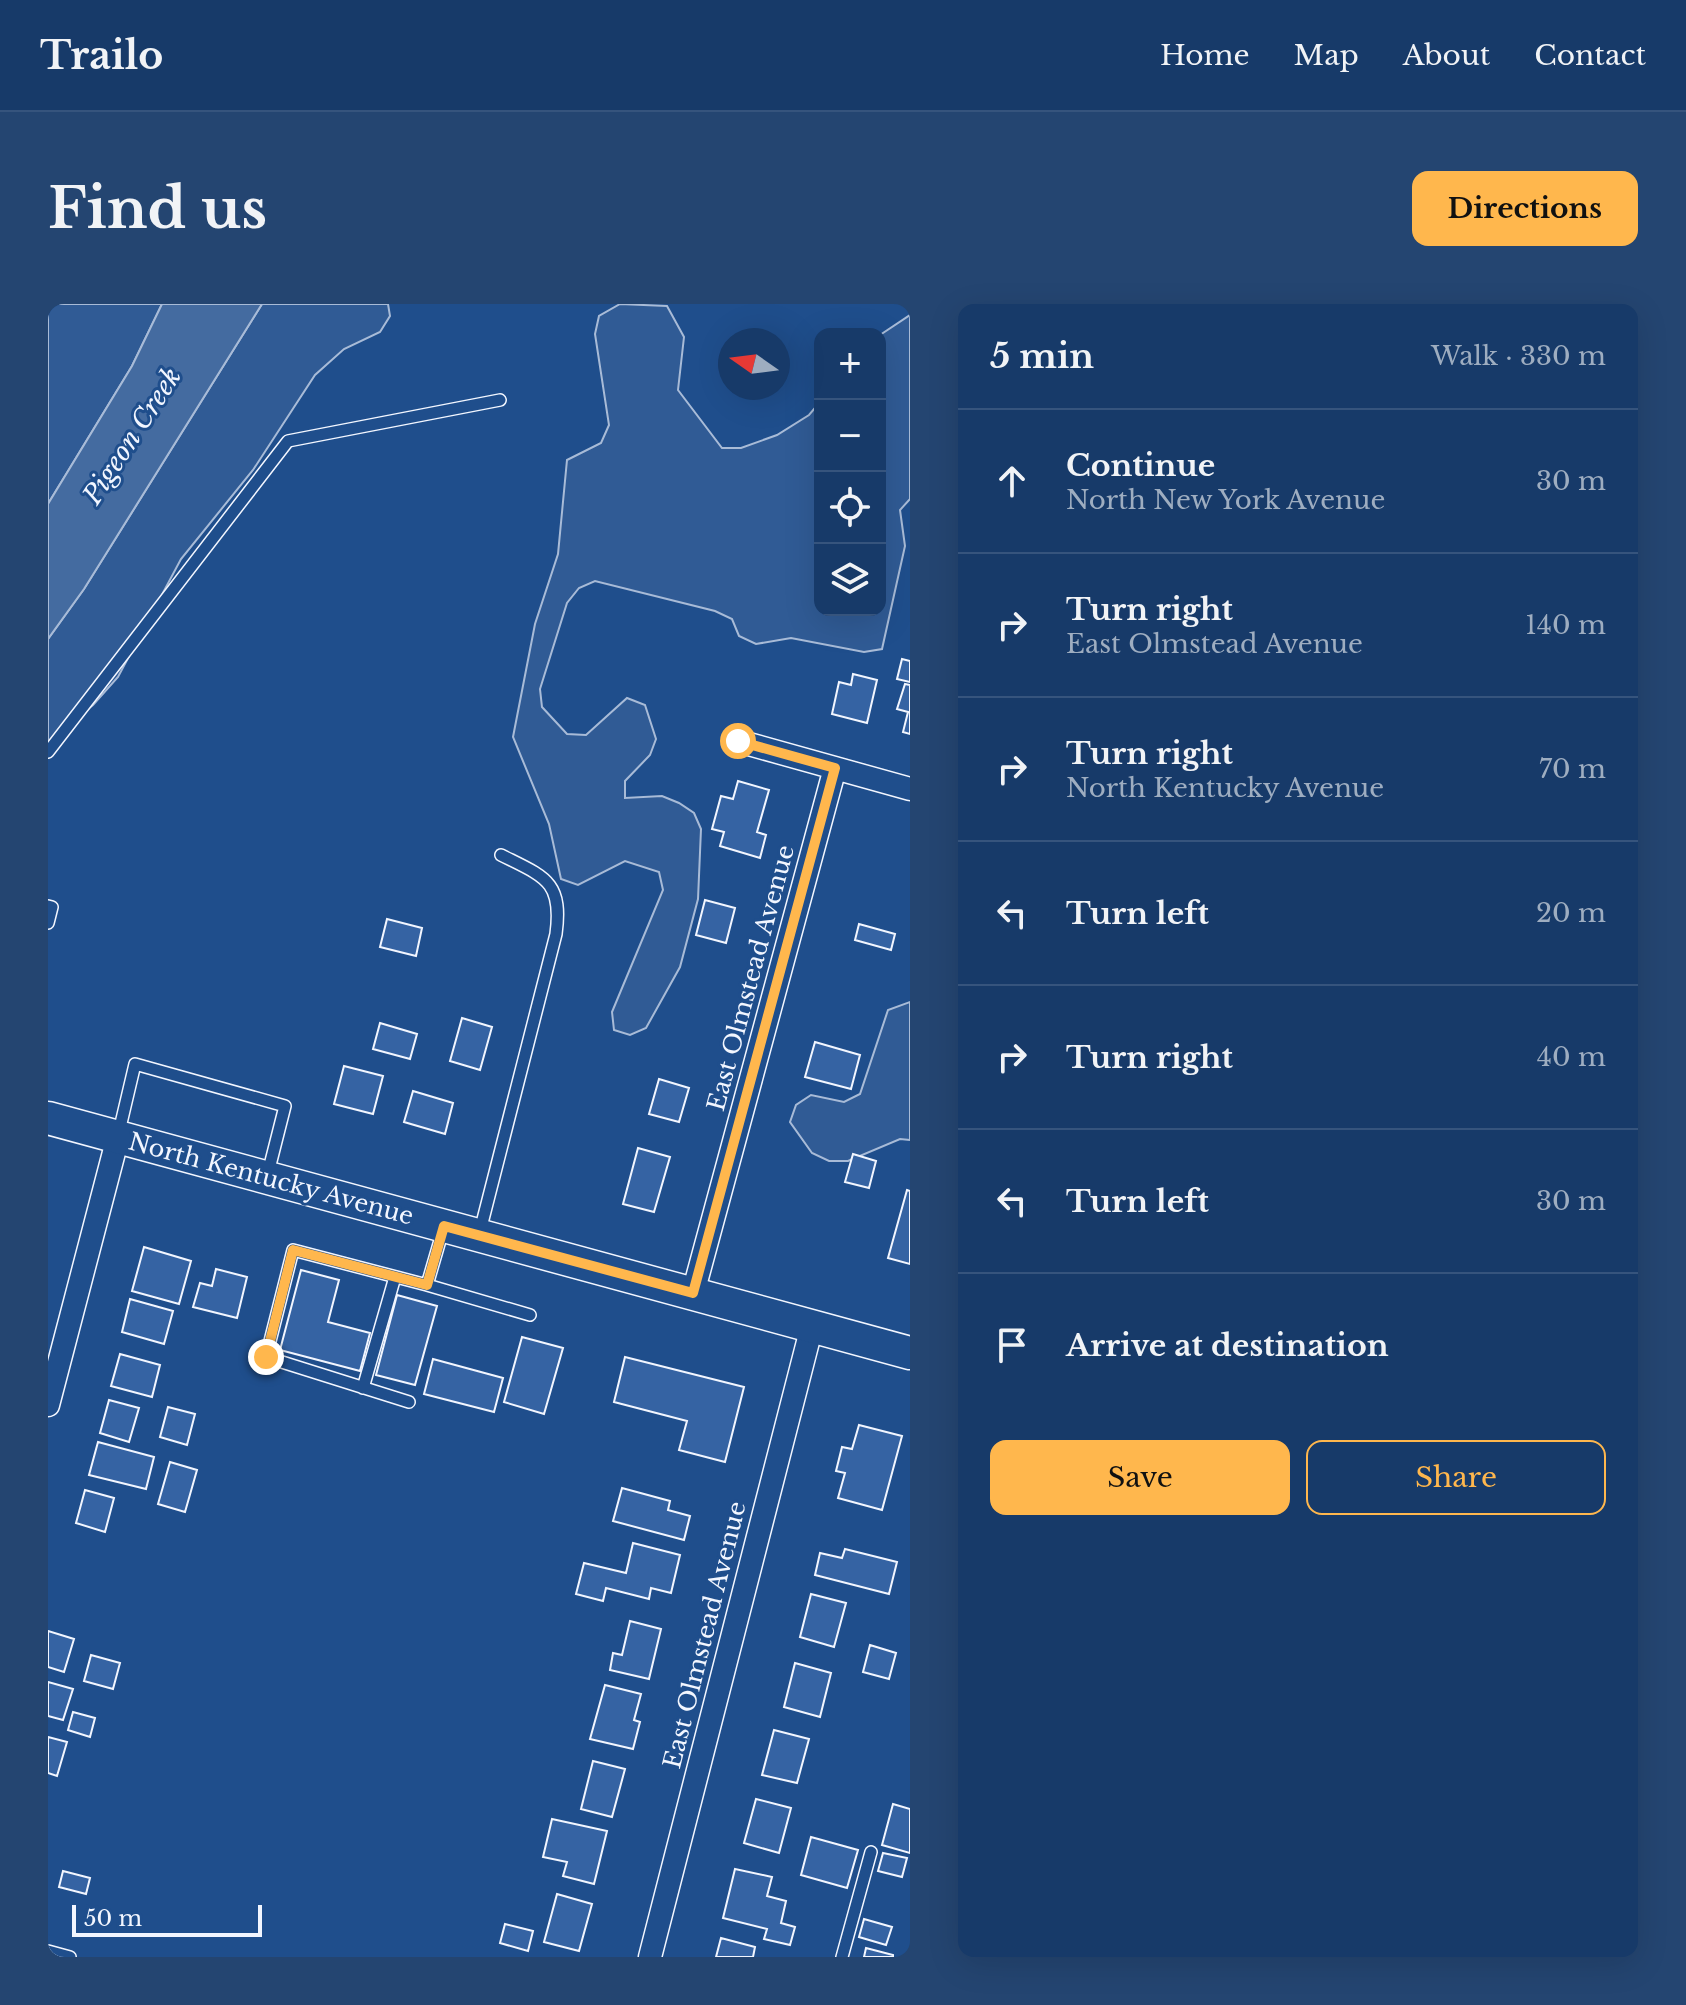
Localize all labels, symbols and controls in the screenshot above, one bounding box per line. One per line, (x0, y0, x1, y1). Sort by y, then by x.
text: Trailo (40, 32, 163, 79)
text: Home (1160, 38, 1250, 73)
text: Map (1294, 38, 1359, 73)
text: About (1403, 38, 1490, 73)
text: Contact (1534, 38, 1646, 73)
button: Directions (1412, 171, 1638, 246)
text: Find us (48, 174, 267, 243)
north arrow (718, 328, 790, 400)
map controls (814, 328, 886, 616)
button: + (814, 328, 886, 400)
text: 5 min (990, 335, 1094, 377)
text: Walk · 330 m (1431, 340, 1606, 372)
water label: Pigeon Creek (75, 362, 188, 511)
button: − (814, 400, 886, 472)
text: Continue (1066, 447, 1215, 484)
icon: ahead (990, 459, 1034, 503)
text: 30 m (1536, 465, 1606, 497)
button: locate (814, 472, 886, 544)
text: North New York Avenue (1066, 484, 1385, 516)
button: layers (814, 544, 886, 616)
text: Turn right (1066, 591, 1233, 628)
icon: right (990, 603, 1034, 647)
text: 140 m (1525, 609, 1606, 641)
text: East Olmstead Avenue (1066, 628, 1363, 660)
route start (720, 723, 756, 759)
text: Turn right (1066, 735, 1233, 772)
icon: right (990, 747, 1034, 791)
text: 70 m (1539, 753, 1606, 785)
text: North Kentucky Avenue (1066, 772, 1384, 804)
street label: East Olmstead Avenue (701, 842, 800, 1114)
icon: left (990, 891, 1034, 935)
text: Turn left (1066, 895, 1209, 932)
text: 20 m (1536, 897, 1606, 929)
icon: right (990, 1035, 1034, 1079)
text: Turn right (1066, 1039, 1233, 1076)
text: 40 m (1537, 1041, 1606, 1073)
street label: North Kentucky Avenue (126, 1127, 417, 1231)
icon: left (990, 1179, 1034, 1223)
text: Turn left (1066, 1183, 1209, 1220)
text: 30 m (1536, 1185, 1606, 1217)
icon: arrive (990, 1323, 1034, 1367)
text: Arrive at destination (1066, 1327, 1389, 1364)
route end (248, 1339, 284, 1375)
button: Save (990, 1440, 1290, 1515)
button: Share (1306, 1440, 1606, 1515)
street label: East Olmstead Avenue (657, 1498, 752, 1771)
scale bar (72, 1901, 262, 1937)
text: 50 m (84, 1905, 142, 1932)

